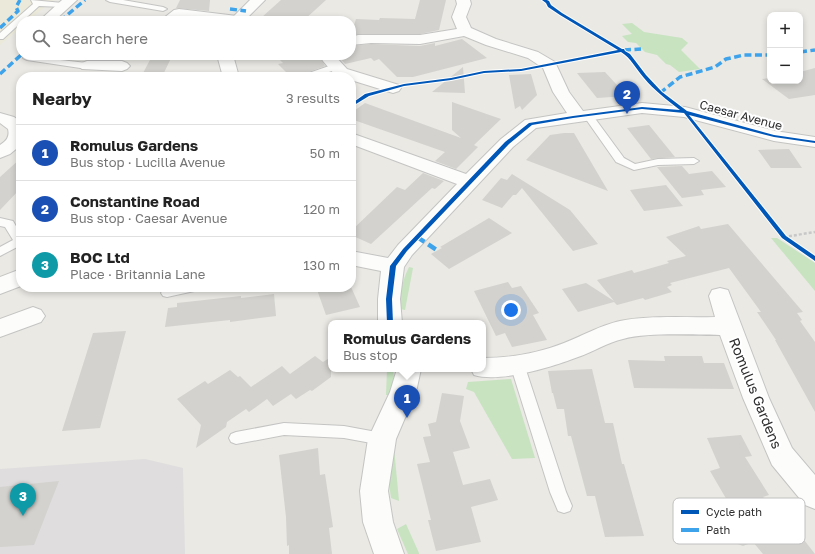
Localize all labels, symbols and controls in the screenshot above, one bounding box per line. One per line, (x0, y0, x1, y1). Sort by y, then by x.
map controls (767, 12, 803, 84)
button: + (767, 12, 803, 48)
search box (16, 16, 356, 60)
icon: search (30, 27, 52, 49)
text: Search here (62, 29, 148, 47)
button: − (767, 48, 803, 84)
pin: 2 (614, 81, 640, 114)
text: Nearby (32, 88, 92, 109)
text: 3 results (286, 90, 340, 106)
street label: Caesar Avenue (698, 97, 784, 133)
text: Romulus Gardens (70, 136, 198, 154)
text: 1 (42, 145, 48, 161)
text: 50 m (310, 145, 340, 161)
text: Bus stop · Lucilla Avenue (70, 154, 225, 170)
text: Constantine Road (70, 192, 200, 210)
text: 2 (41, 201, 49, 217)
text: 120 m (303, 201, 340, 217)
text: Bus stop · Caesar Avenue (70, 210, 227, 226)
text: BOC Ltd (70, 248, 130, 266)
text: 3 (41, 257, 49, 273)
text: 130 m (303, 257, 340, 273)
text: Place · Britannia Lane (70, 266, 205, 282)
your location (501, 300, 521, 320)
popup (328, 320, 486, 372)
text: Romulus Gardens (343, 329, 471, 347)
street label: Romulus Gardens (726, 335, 786, 451)
text: Bus stop (343, 347, 397, 363)
pin: 1 (394, 385, 420, 418)
pin: 3 (10, 483, 36, 516)
legend (673, 498, 805, 544)
text: Cycle path (706, 505, 762, 518)
text: Path (706, 523, 730, 536)

